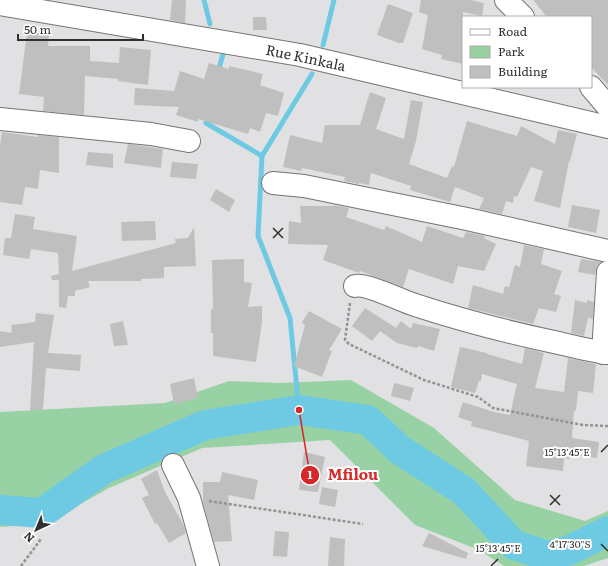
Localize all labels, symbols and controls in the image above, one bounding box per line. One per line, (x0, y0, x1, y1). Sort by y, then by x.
scale bar (18, 16, 143, 42)
legend (462, 16, 592, 88)
text: 50 m (24, 20, 51, 38)
text: Road (498, 22, 528, 40)
street label: Rue Kinkala (264, 39, 348, 75)
text: Park (498, 42, 525, 60)
text: Building (498, 62, 548, 80)
text: 15°13'45"E (544, 444, 590, 459)
callout: Mfilou (300, 462, 386, 489)
text: Mfilou (328, 462, 378, 485)
text: 1 (308, 465, 313, 483)
north arrow (16, 510, 56, 550)
text: N (19, 529, 37, 547)
text: 4°17'30"S (550, 536, 590, 551)
text: 15°13'45"E (475, 540, 521, 555)

